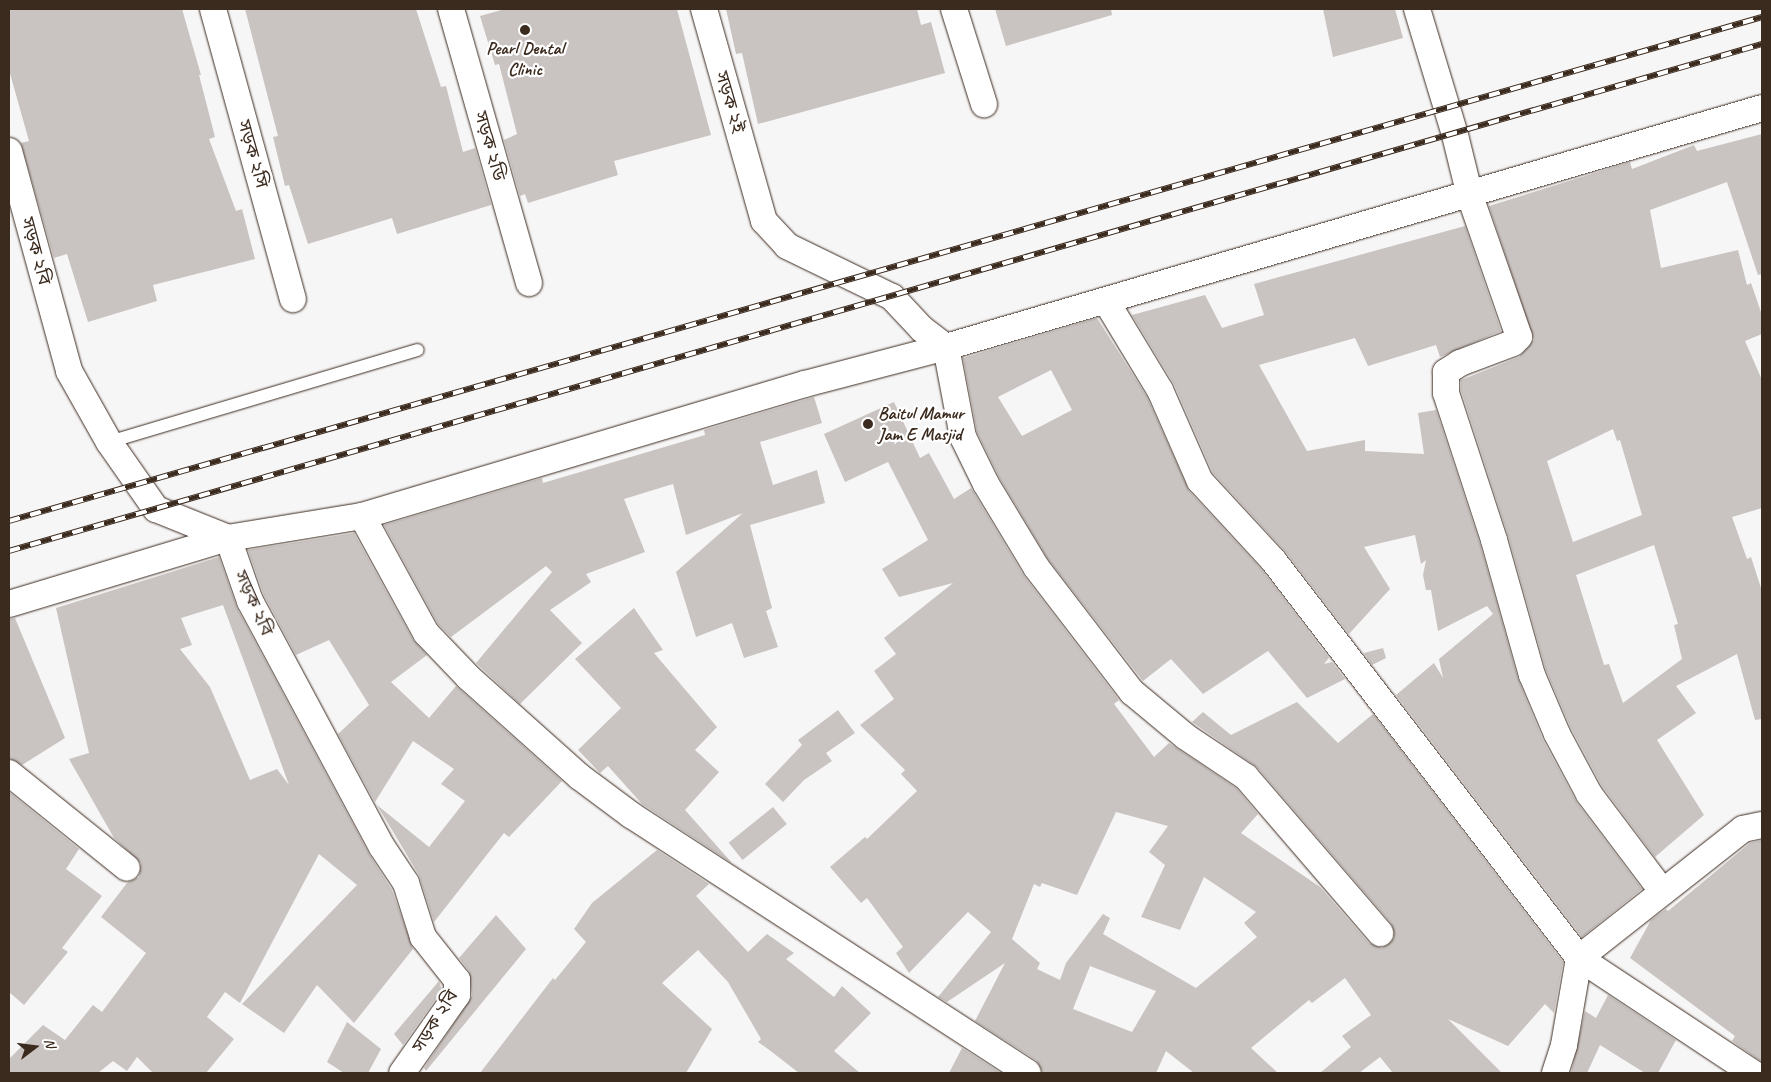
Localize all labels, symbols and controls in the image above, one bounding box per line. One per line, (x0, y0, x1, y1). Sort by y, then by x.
marker: Pearl Dental Clinic (519, 24, 531, 36)
place label: Pearl Dental Clinic (486, 38, 564, 80)
street label: সড়ক ২ই (711, 69, 749, 135)
street label: সড়ক ২ডি (470, 109, 510, 183)
street label: সড়ক ২সি (233, 118, 273, 190)
street label: সড়ক ২বি (17, 215, 55, 287)
place label: Baitul Mamur Jam E Masjid (878, 403, 964, 446)
marker: Baitul Mamur Jam E Masjid (862, 418, 874, 430)
street label: সড়ক ২বি (230, 567, 278, 639)
street label: সড়ক ২বি (408, 986, 462, 1056)
north arrow (10, 1022, 60, 1072)
text: N (41, 1037, 59, 1049)

